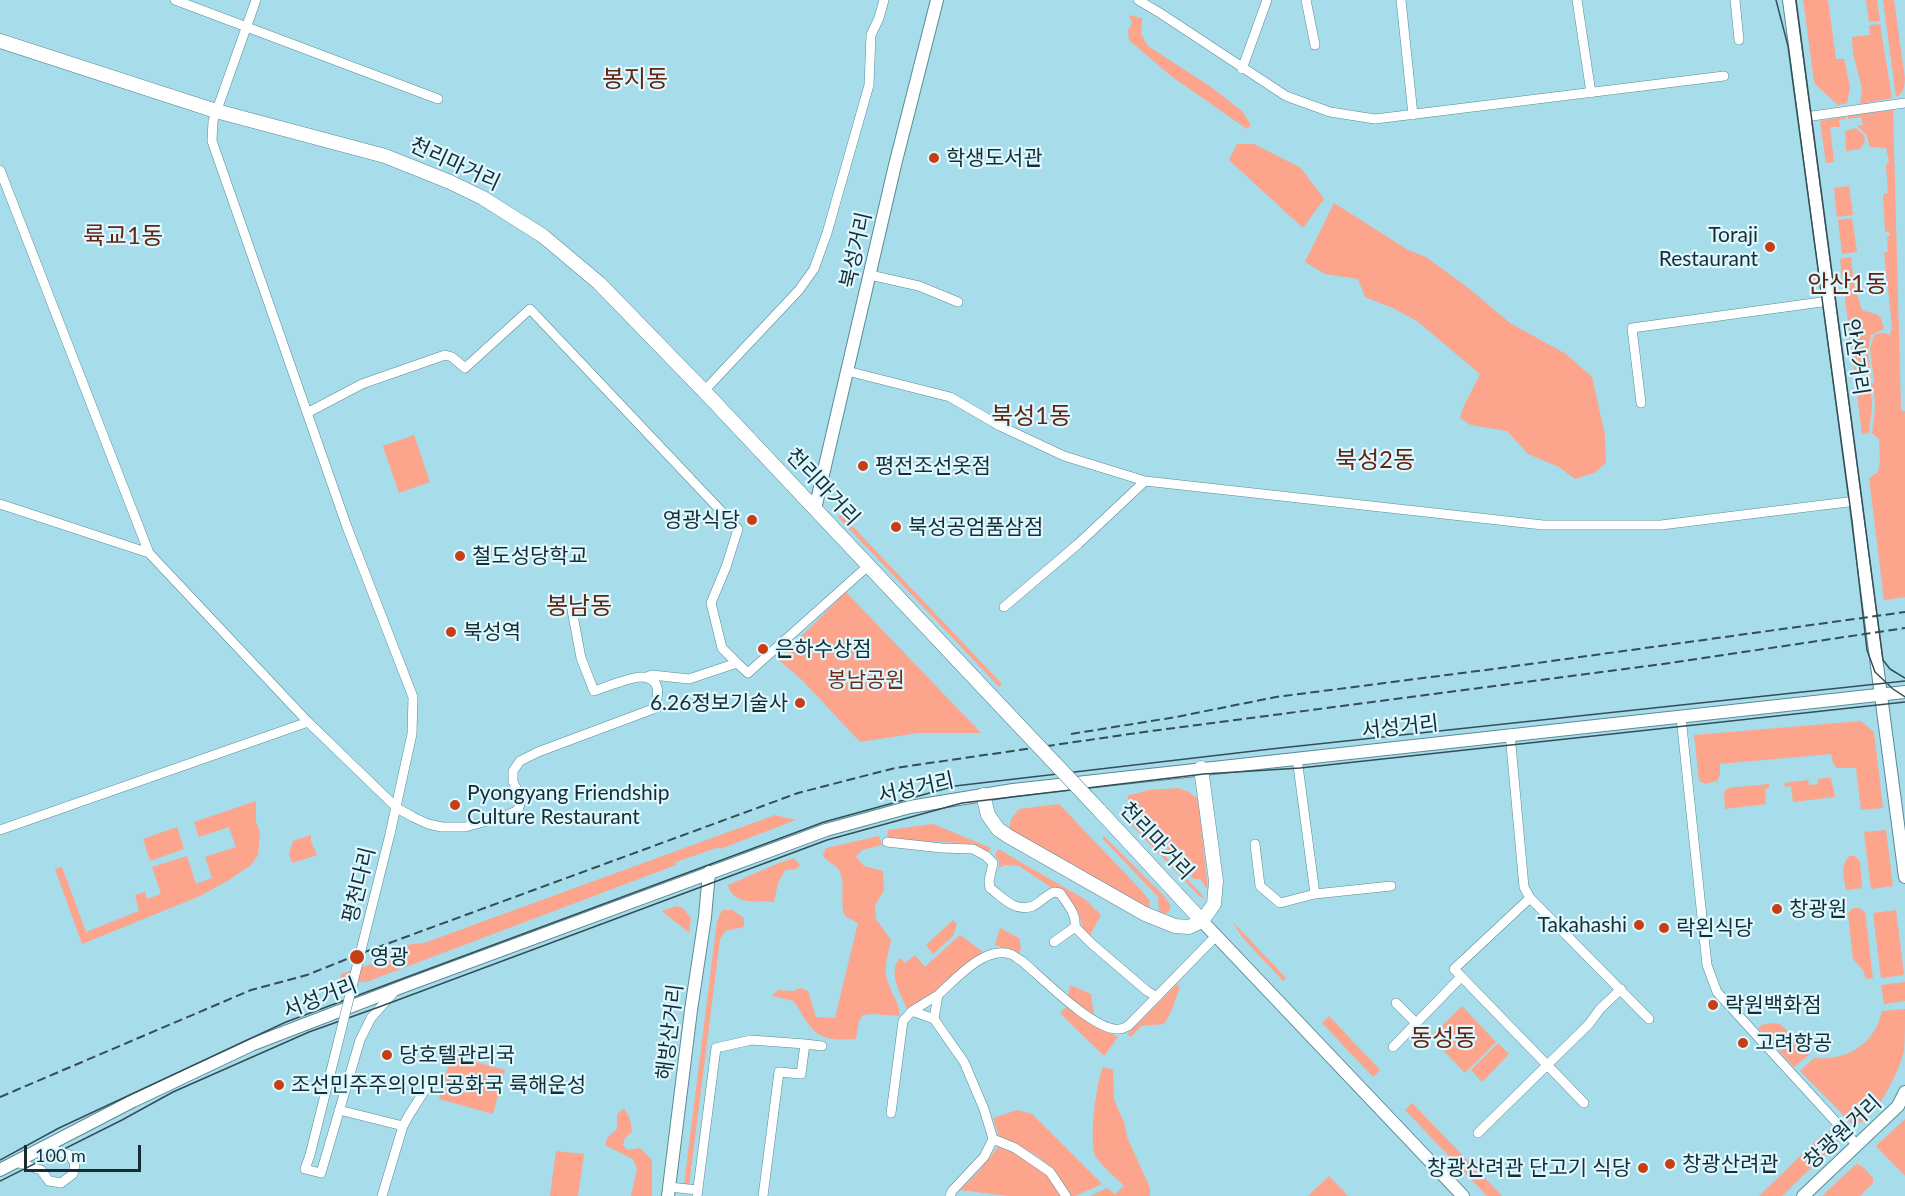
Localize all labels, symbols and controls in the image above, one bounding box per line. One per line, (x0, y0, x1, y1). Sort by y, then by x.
district label: 봉지동 (602, 65, 668, 93)
street label: 천리마거리 (406, 132, 504, 196)
place label: 학생도서관 (946, 145, 1043, 171)
marker: 학생도서관 (927, 151, 941, 165)
street label: 북성거리 (835, 210, 877, 290)
district label: 륙교1동 (83, 222, 163, 250)
place label: Toraji Restaurant (1659, 222, 1758, 272)
marker: Toraji Restaurant (1763, 240, 1777, 254)
district label: 안산1동 (1807, 270, 1887, 298)
street label: 안산거리 (1838, 317, 1874, 397)
district label: 북성1동 (991, 402, 1071, 430)
street label: 천리마거리 (781, 443, 865, 531)
district label: 북성2동 (1335, 446, 1415, 474)
place label: 평전조선옷점 (875, 453, 991, 479)
marker: 평전조선옷점 (856, 459, 870, 473)
place label: 영광식당 (663, 507, 740, 533)
marker: 영광식당 (745, 513, 759, 527)
place label: 북성공엄품삼점 (908, 514, 1043, 540)
marker: 북성공엄품삼점 (889, 520, 903, 534)
place label: 철도성당학교 (472, 543, 588, 569)
marker: 철도성당학교 (453, 549, 467, 563)
district label: 봉남동 (546, 592, 612, 620)
place label: 북성역 (463, 619, 521, 645)
marker: 북성역 (444, 625, 458, 639)
place label: 은하수상점 (775, 636, 872, 662)
marker: 은하수상점 (756, 642, 770, 656)
park label: 봉남공원 (827, 667, 905, 693)
place label: 6.26정보기술사 (650, 690, 788, 716)
marker: 6.26정보기술사 (793, 696, 807, 710)
street label: 서성거리 (1360, 710, 1440, 744)
street label: 서성거리 (876, 768, 956, 808)
place label: Pyongyang Friendship Culture Restaurant (467, 780, 670, 830)
street label: 천리마거리 (1115, 797, 1199, 885)
marker: Pyongyang Friendship Culture Restaurant (448, 798, 462, 812)
street label: 평천다리 (337, 844, 381, 926)
place label: 창광원 (1789, 896, 1847, 922)
marker: 창광원 (1770, 902, 1784, 916)
place label: Takahashi (1537, 912, 1627, 938)
place label: 락왼식당 (1676, 915, 1753, 941)
marker: Takahashi (1632, 918, 1646, 932)
marker: 락왼식당 (1657, 921, 1671, 935)
place label: 영광 (370, 944, 409, 970)
marker: 영광 (348, 948, 366, 966)
street label: 서성거리 (279, 972, 361, 1024)
street label: 해방산거리 (652, 983, 688, 1081)
place label: 락원백화점 (1725, 992, 1822, 1018)
marker: 락원백화점 (1706, 998, 1720, 1012)
district label: 동성동 (1410, 1024, 1476, 1052)
place label: 고려항공 (1755, 1030, 1832, 1056)
marker: 고려항공 (1736, 1036, 1750, 1050)
place label: 당호텔관리국 (399, 1042, 515, 1068)
marker: 당호텔관리국 (380, 1048, 394, 1062)
place label: 조선민주주의인민공화국 륙해운성 (291, 1072, 586, 1098)
marker: 조선민주주의인민공화국 륙해운성 (272, 1078, 286, 1092)
street label: 창광원거리 (1799, 1090, 1887, 1174)
scale bar (27, 1133, 144, 1171)
text: 100 m (35, 1144, 86, 1166)
place label: 창광산려관 (1682, 1151, 1779, 1177)
place label: 창광산려관 단고기 식당 (1427, 1155, 1631, 1181)
marker: 창광산려관 (1663, 1157, 1677, 1171)
marker: 창광산려관 단고기 식당 (1636, 1161, 1650, 1175)

